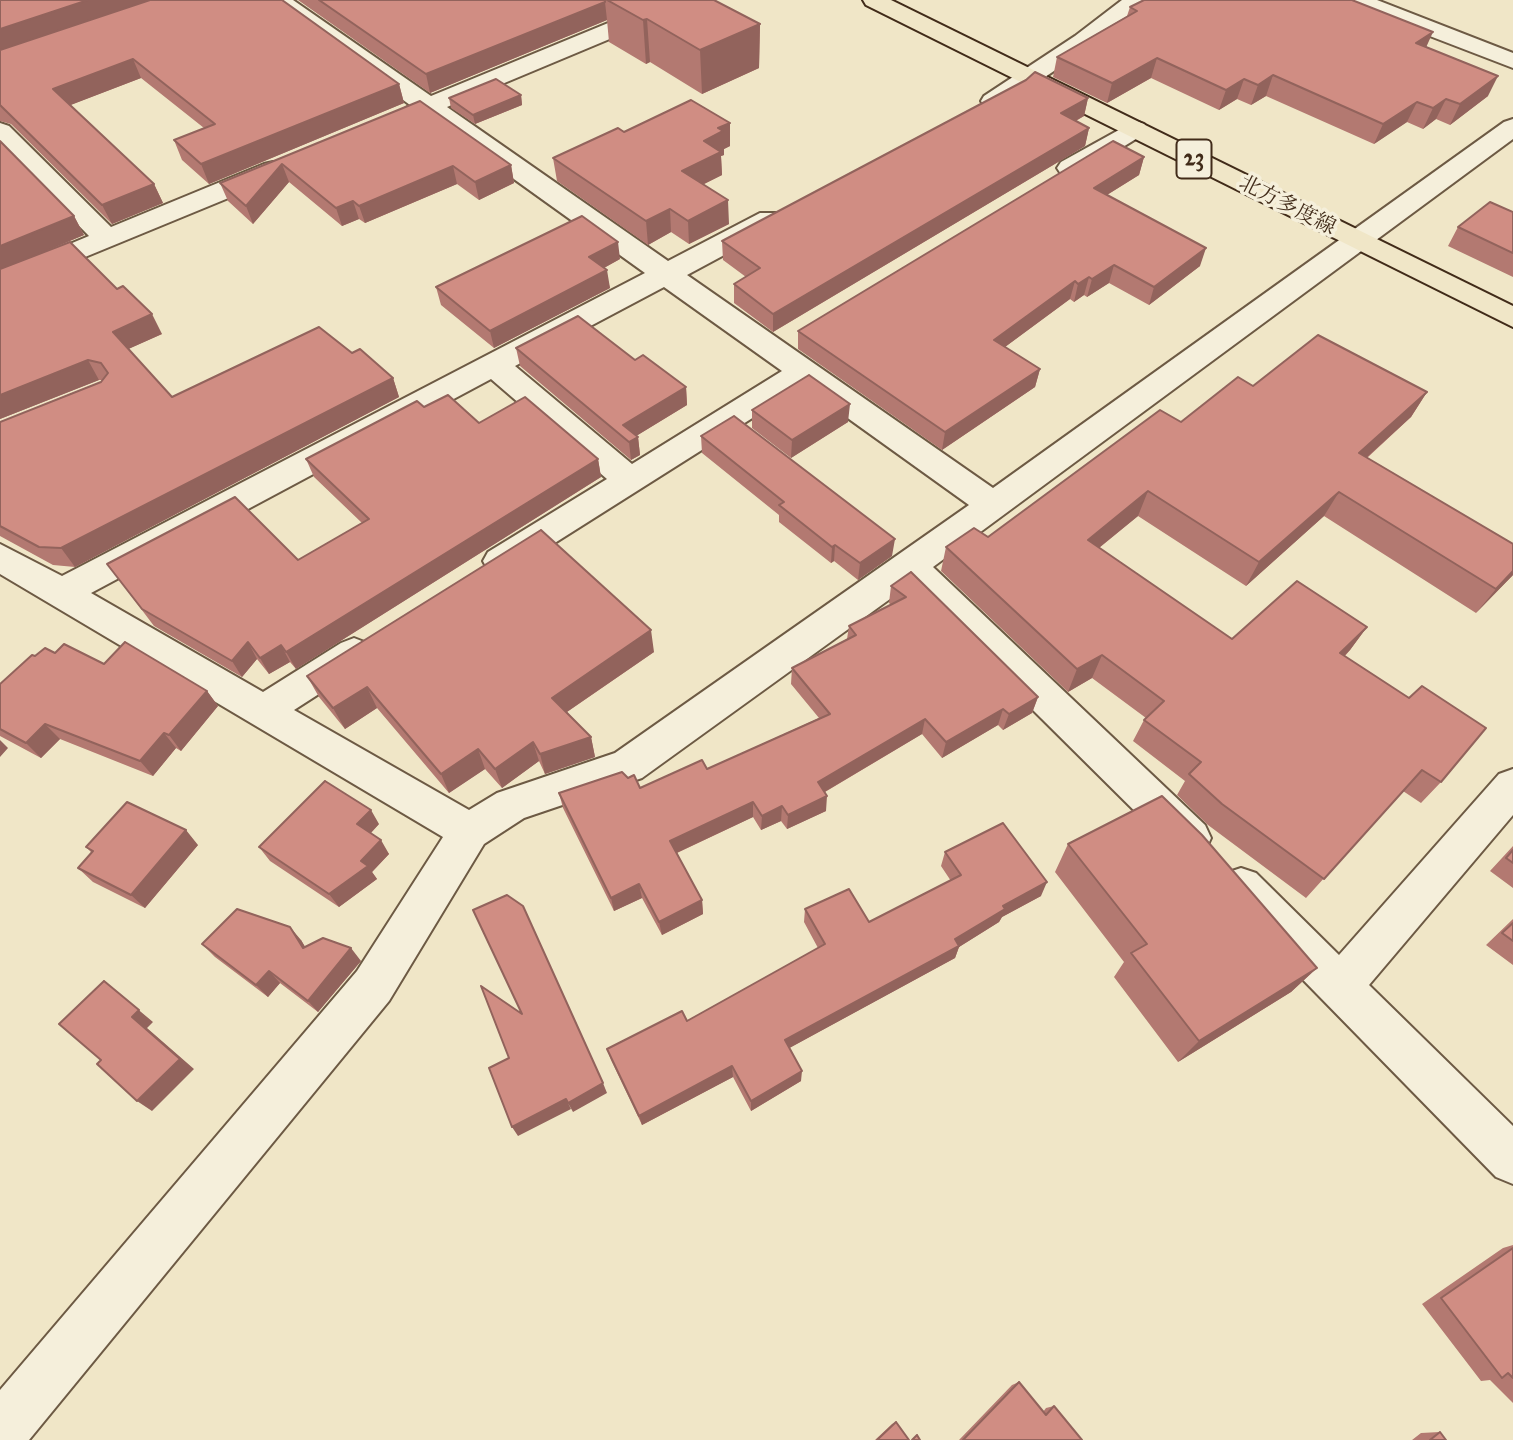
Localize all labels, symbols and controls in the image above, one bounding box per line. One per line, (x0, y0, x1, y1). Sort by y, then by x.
road number: 23 (1176, 140, 1212, 178)
street label: 北方多度線 (1235, 171, 1339, 241)

